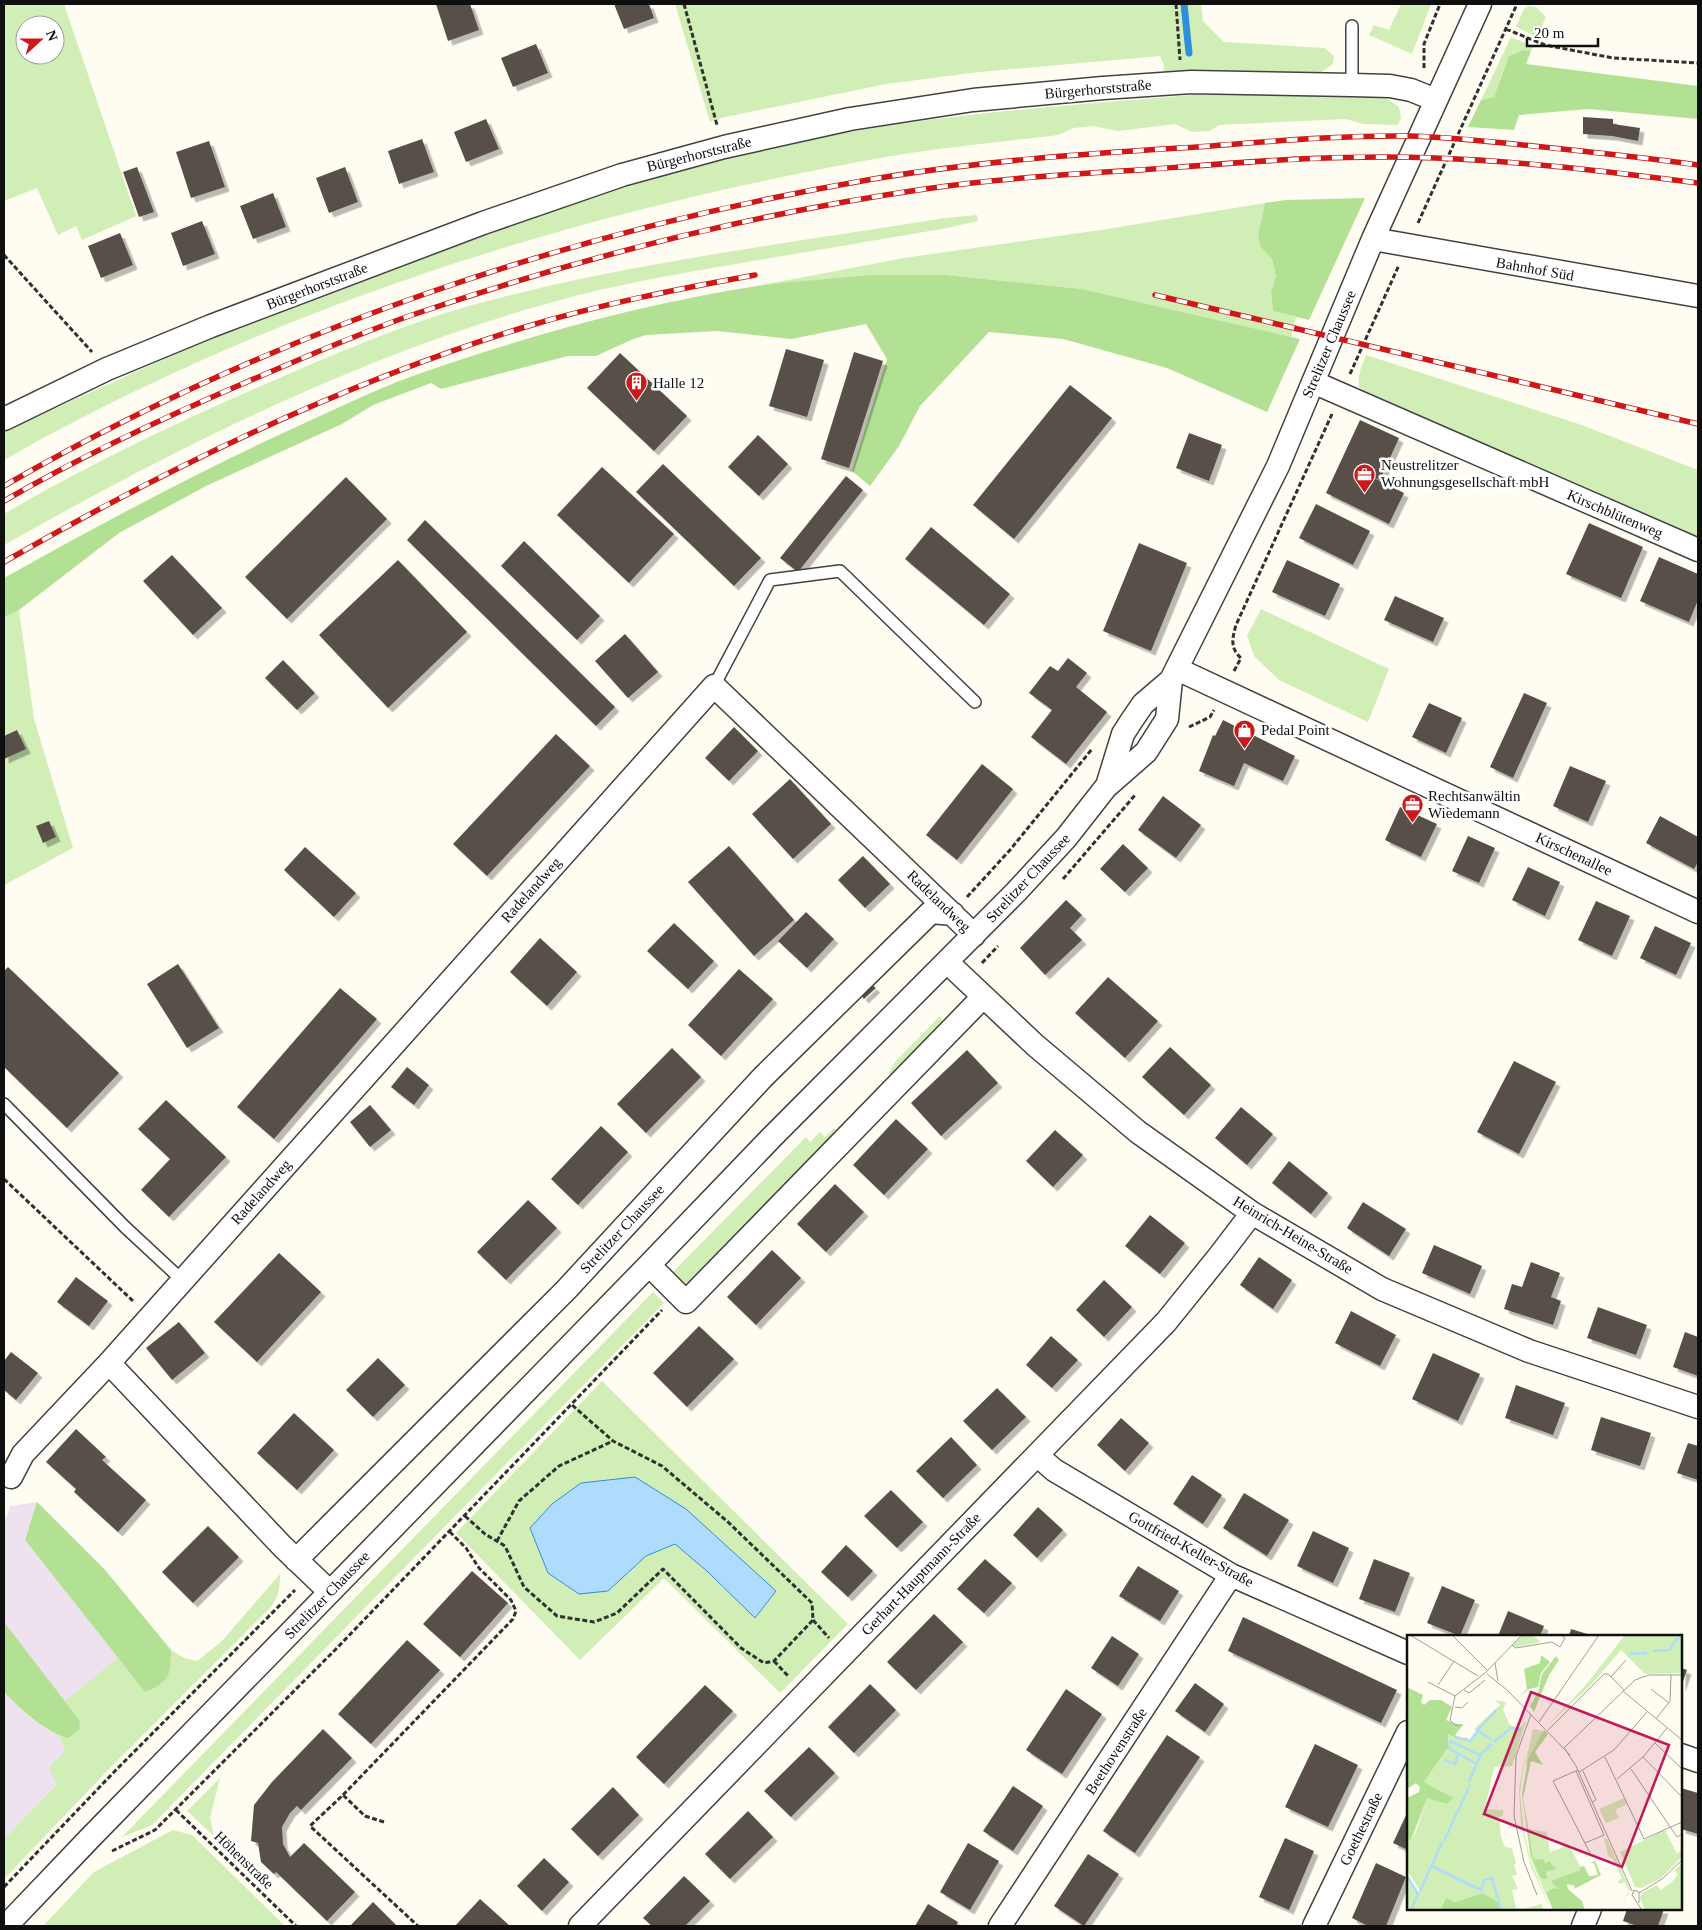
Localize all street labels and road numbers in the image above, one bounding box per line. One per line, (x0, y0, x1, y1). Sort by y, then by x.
street label: Bürgerhorststraße (1044, 76, 1152, 102)
street label: Bürgerhorststraße (645, 133, 753, 175)
street label: Bahnhof Süd (1495, 254, 1576, 284)
street label: Bürgerhorststraße (264, 259, 370, 313)
street label: Strelitzer Chaussee (1299, 287, 1359, 400)
street label: Kirschblütenweg (1565, 487, 1666, 542)
street label: Kirschenallee (1533, 829, 1615, 879)
street label: Strelitzer Chaussee (983, 830, 1073, 926)
street label: Radelandweg (498, 854, 565, 926)
street label: Radelandweg (904, 867, 974, 935)
street label: Radelandweg (228, 1156, 295, 1228)
street label: Strelitzer Chaussee (577, 1181, 667, 1277)
street label: Heinrich-Heine-Straße (1230, 1193, 1356, 1277)
street label: Gottfried-Keller-Straße (1126, 1508, 1257, 1590)
street label: Gerhart-Hauptmann-Straße (858, 1509, 984, 1639)
street label: Strelitzer Chaussee (281, 1548, 373, 1642)
street label: Beethovenstraße (1082, 1704, 1150, 1797)
street label: Goethestraße (1336, 1790, 1386, 1868)
street label: Höhenstraße (211, 1828, 277, 1892)

